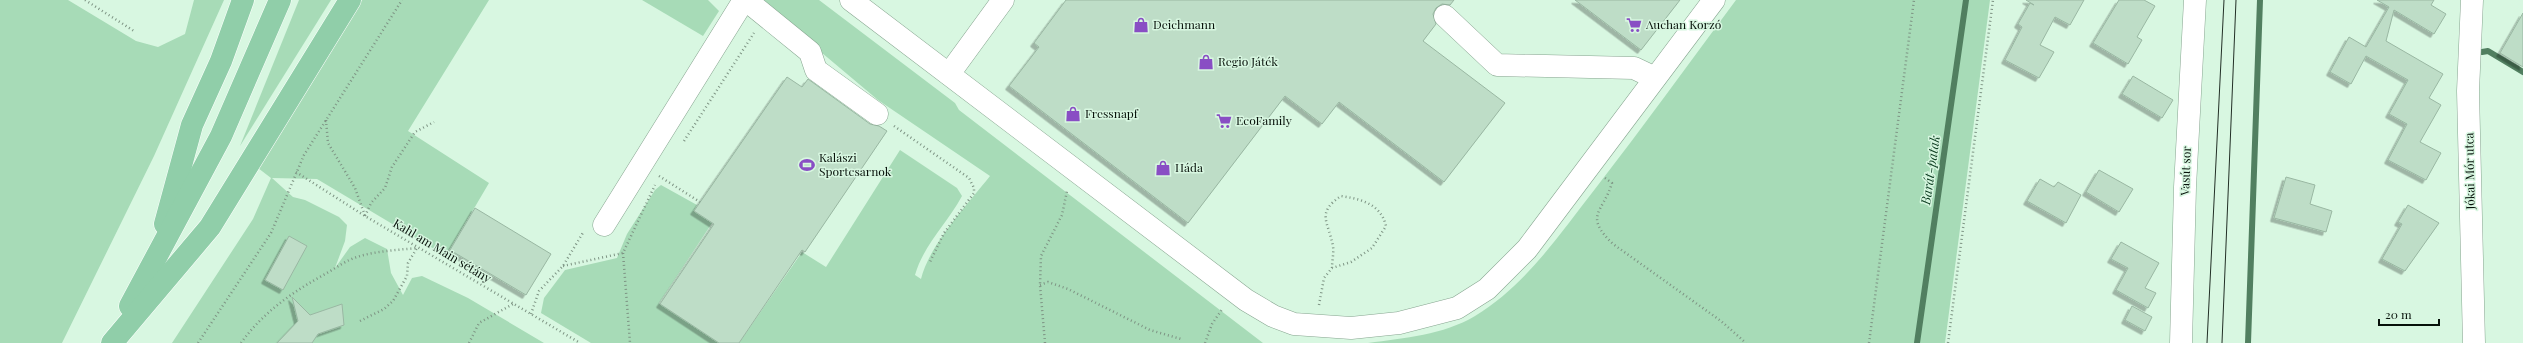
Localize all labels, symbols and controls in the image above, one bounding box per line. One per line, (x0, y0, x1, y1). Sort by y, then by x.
shop icon: Deichmann (1132, 16, 1150, 34)
place label: Deichmann (1153, 16, 1215, 32)
supermarket icon: Auchan Korzó (1625, 16, 1643, 34)
place label: Auchan Korzó (1645, 16, 1722, 32)
shop icon: Regio Játék (1197, 53, 1215, 71)
place label: Regio Játék (1218, 53, 1278, 69)
shop icon: Fressnapf (1064, 105, 1082, 123)
place label: Fressnapf (1085, 105, 1139, 121)
supermarket icon: EcoFamily (1215, 112, 1233, 130)
place label: EcoFamily (1236, 112, 1292, 128)
street label: Jókai Mór utca (2460, 132, 2478, 211)
water label: Barát-patak (1916, 134, 1943, 207)
street label: Vasút sor (2176, 145, 2194, 197)
place label: Kalászi Sportcsarnok (819, 149, 892, 179)
sports icon: Kalászi Sportcsarnok (798, 156, 816, 174)
shop icon: Háda (1154, 159, 1172, 177)
place label: Háda (1175, 159, 1203, 175)
street label: Kahl am Main sétány (391, 215, 495, 286)
scale bar (2379, 301, 2439, 327)
text: 20 m (2385, 306, 2412, 322)

